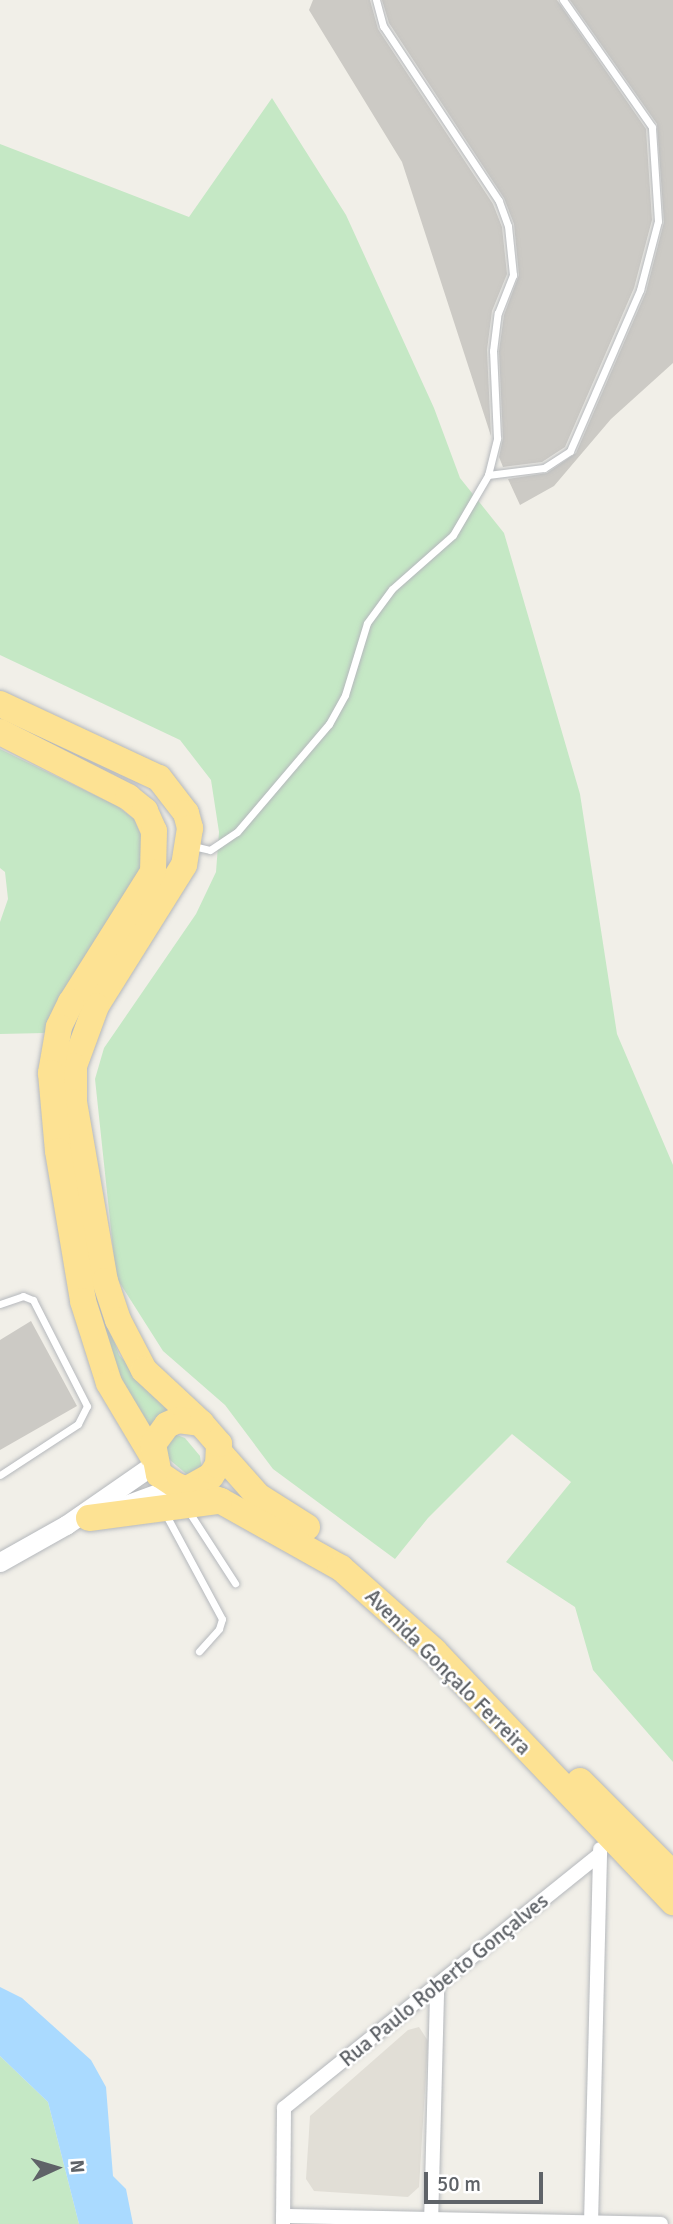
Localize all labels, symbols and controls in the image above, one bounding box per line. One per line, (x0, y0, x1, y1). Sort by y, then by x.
street label: Avenida Gonçalo Ferreira (360, 1584, 536, 1760)
street label: Rua Paulo Roberto Gonçalves (335, 1888, 553, 2072)
north arrow (21, 2133, 91, 2203)
scale bar (428, 2158, 547, 2202)
text: N (65, 2159, 89, 2174)
text: 50 m (437, 2171, 481, 2197)

